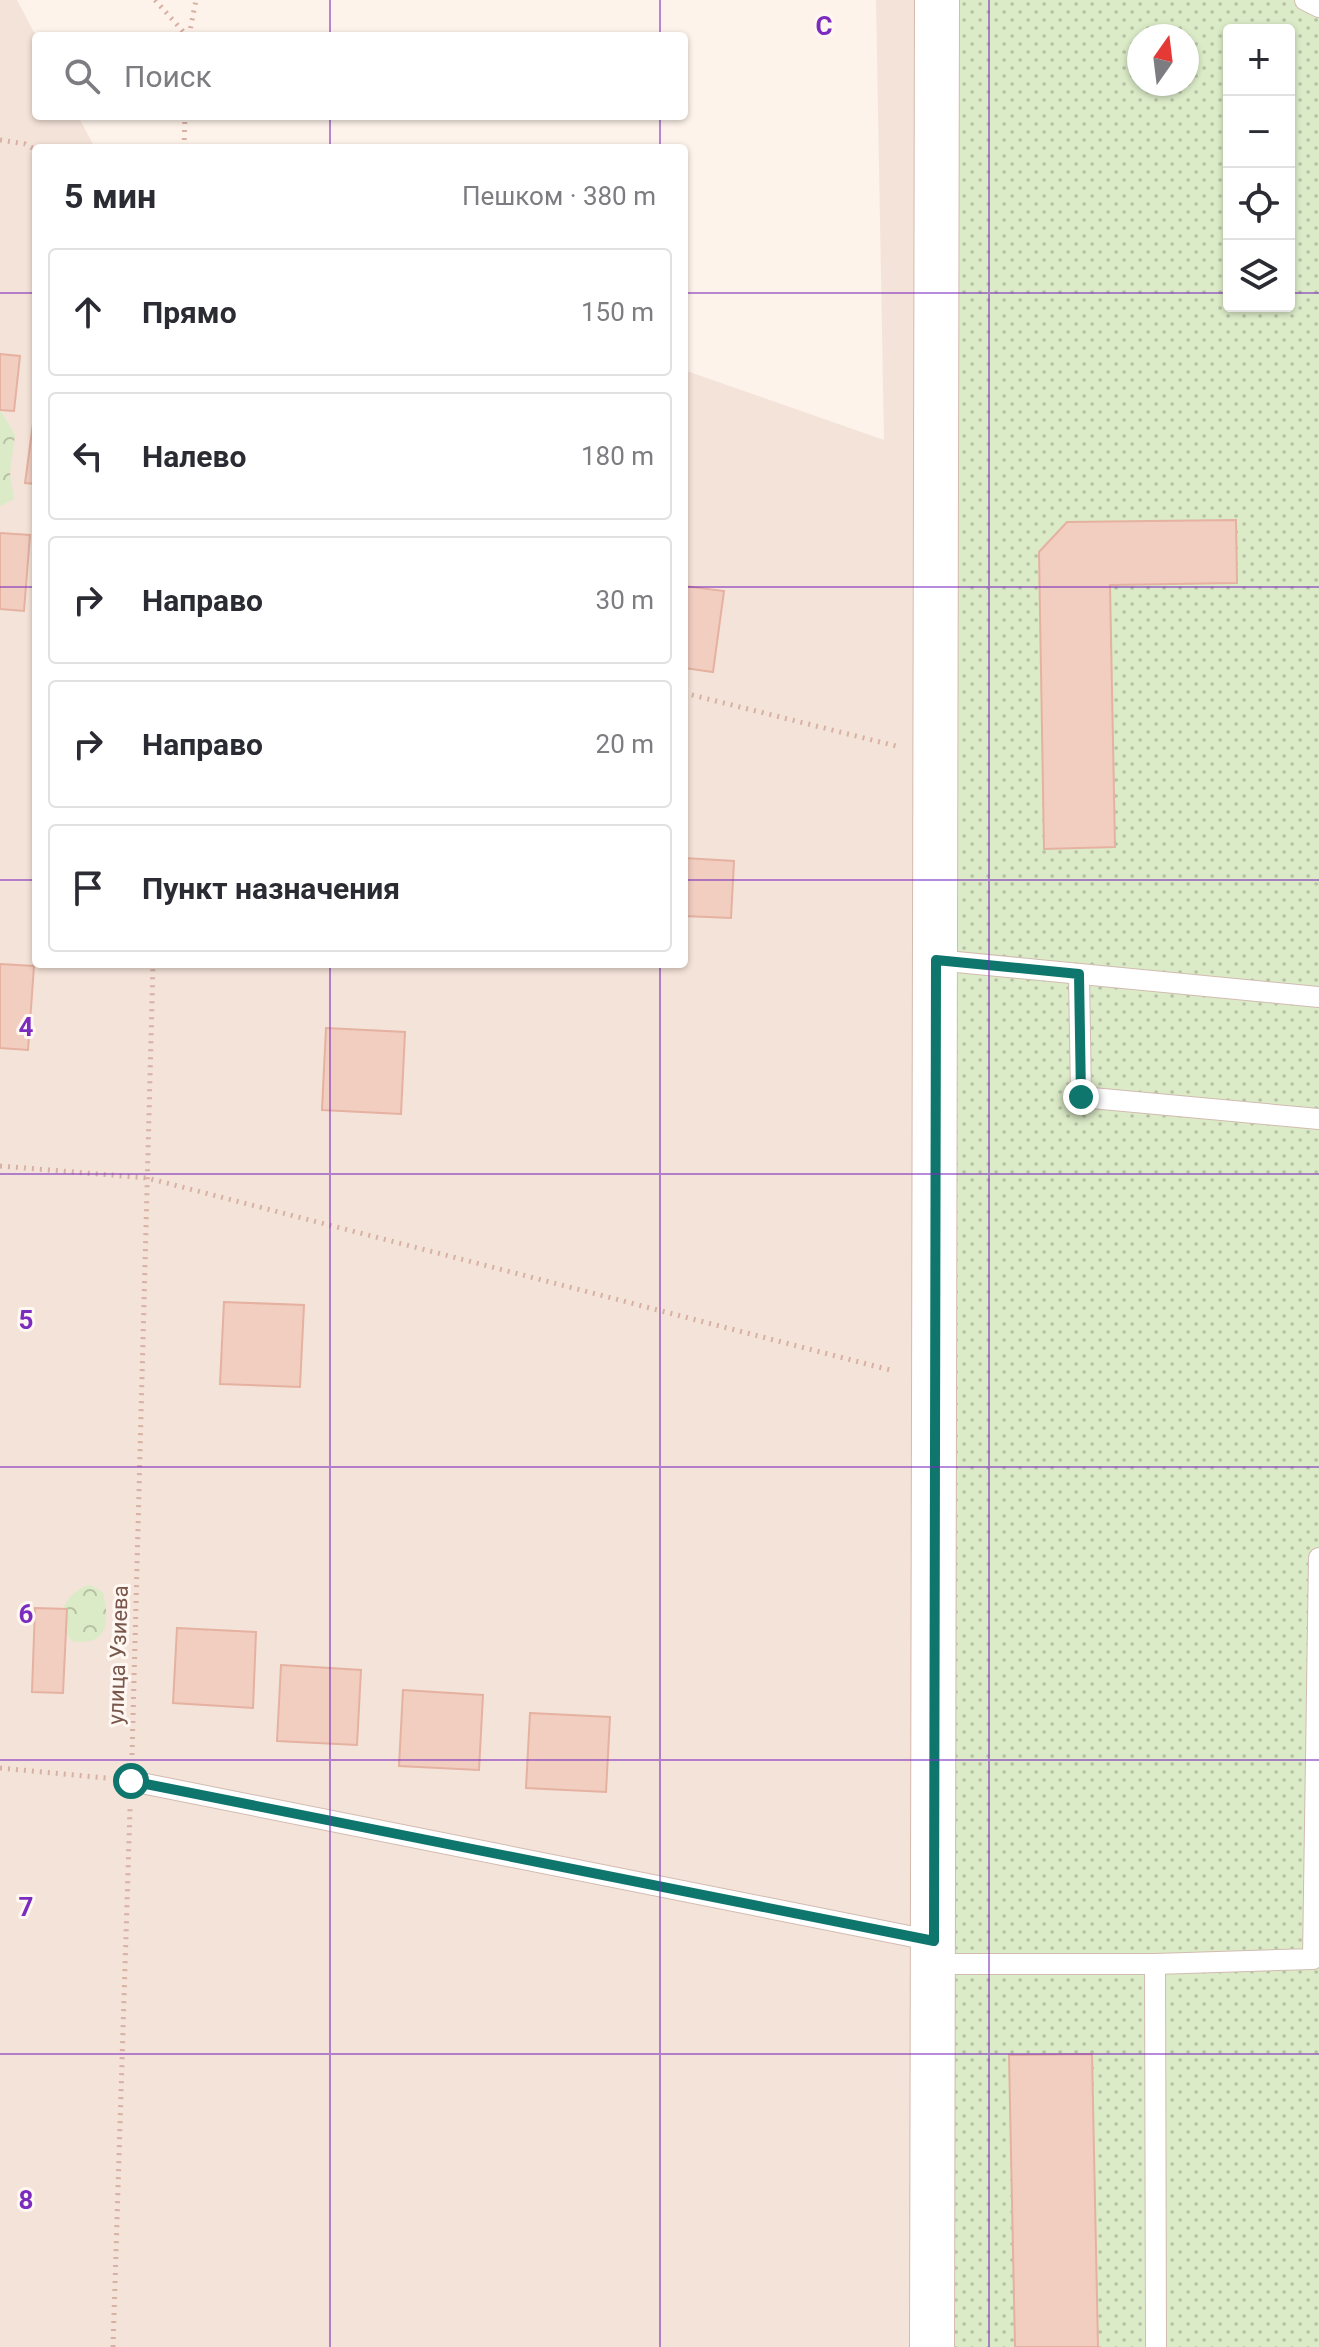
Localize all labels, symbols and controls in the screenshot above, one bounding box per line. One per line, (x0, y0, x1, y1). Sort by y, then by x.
text: C (815, 11, 833, 41)
north arrow (1127, 24, 1199, 96)
map controls (1223, 24, 1295, 312)
button: + (1223, 24, 1295, 96)
search box (32, 32, 688, 120)
icon: search (60, 54, 104, 98)
text: Поиск (124, 59, 212, 94)
button: − (1223, 96, 1295, 168)
button: locate (1223, 168, 1295, 240)
text: 5 мин (64, 176, 156, 216)
text: Пешком · 380 m (462, 181, 656, 211)
button: layers (1223, 240, 1295, 312)
icon: ahead (66, 290, 110, 334)
text: Прямо (142, 295, 237, 330)
text: 150 m (581, 297, 654, 327)
icon: left (66, 434, 110, 478)
text: Налево (142, 439, 246, 474)
text: 180 m (581, 441, 654, 471)
icon: right (66, 578, 110, 622)
text: Направо (142, 583, 263, 618)
text: 30 m (596, 585, 654, 615)
icon: right (66, 722, 110, 766)
text: Направо (142, 727, 263, 762)
text: 20 m (596, 729, 654, 759)
icon: arrive (66, 866, 110, 910)
text: Пункт назначения (142, 871, 400, 906)
text: 4 (19, 1012, 34, 1042)
route end (1063, 1079, 1099, 1115)
text: 5 (19, 1305, 33, 1335)
street label: улица Узиева (103, 1585, 133, 1725)
text: 6 (19, 1599, 34, 1629)
route start (113, 1763, 149, 1799)
text: 7 (19, 1892, 33, 1922)
text: 8 (19, 2185, 33, 2215)

